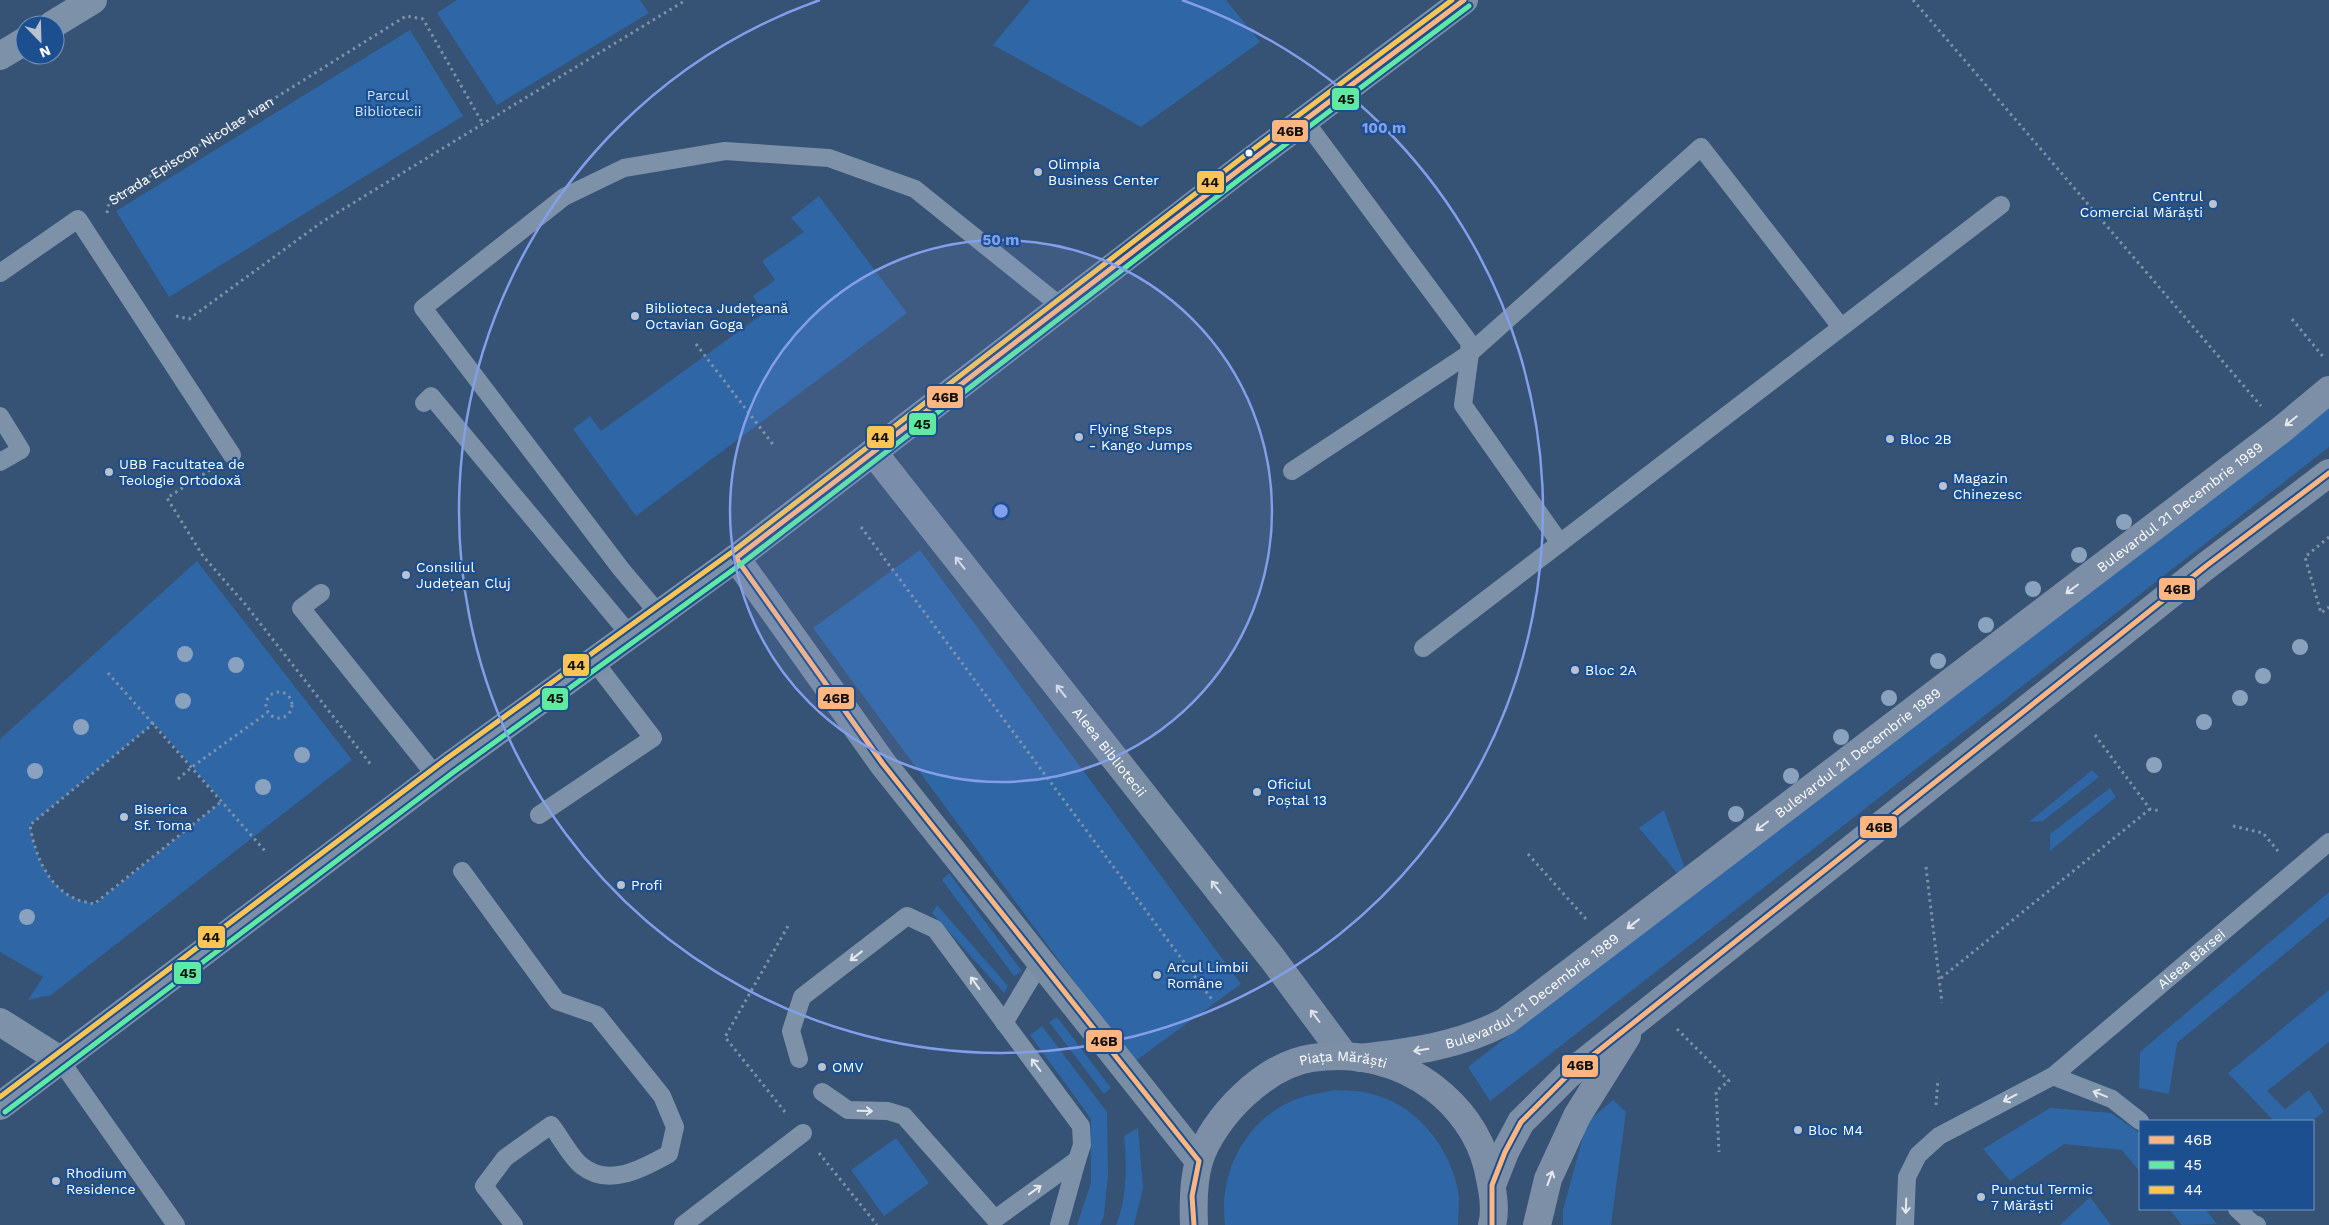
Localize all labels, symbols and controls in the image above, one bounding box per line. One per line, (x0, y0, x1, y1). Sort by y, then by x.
north arrow (15, 15, 65, 65)
text: N (37, 43, 53, 61)
park label: Parcul Bibliotecii (354, 87, 422, 119)
line badge: 45 (1331, 87, 1360, 111)
text: 45 (1337, 91, 1355, 107)
street label: Strada Episcop Nicolae Ivan (106, 93, 276, 208)
line badge: 46B (1271, 119, 1309, 143)
text: 100 m (1362, 119, 1406, 137)
text: 46B (1276, 123, 1304, 139)
unlabelled marker (1244, 148, 1254, 158)
place label: Olimpia Business Center (1048, 156, 1159, 188)
marker: Olimpia Business Center (1032, 166, 1044, 178)
line badge: 44 (1196, 170, 1225, 194)
text: 44 (1201, 174, 1219, 190)
place label: Centrul Comercial Mărăști (2080, 188, 2204, 221)
marker: Centrul Comercial Mărăști (2207, 198, 2219, 210)
text: 50 m (983, 231, 1019, 249)
place label: Biblioteca Județeană Octavian Goga (645, 300, 788, 332)
marker: Biblioteca Județeană Octavian Goga (629, 310, 641, 322)
line badge: 46B (926, 385, 964, 409)
text: 46B (931, 389, 959, 405)
line badge: 45 (908, 412, 937, 436)
text: 45 (913, 416, 931, 432)
one-way arrow (2285, 416, 2298, 427)
place label: Flying Steps - Kango Jumps (1089, 421, 1193, 453)
line badge: 44 (866, 425, 895, 449)
text: 44 (871, 429, 889, 445)
marker: Flying Steps - Kango Jumps (1073, 431, 1085, 443)
place label: Bloc 2B (1900, 431, 1952, 447)
marker: Bloc 2B (1884, 433, 1896, 445)
street label: Bulevardul 21 Decembrie 1989 (2094, 439, 2266, 576)
place label: UBB Facultatea de Teologie Ortodoxă (119, 456, 245, 488)
marker: UBB Facultatea de Teologie Ortodoxă (103, 466, 115, 478)
place label: Magazin Chinezesc (1953, 470, 2023, 502)
marker: Magazin Chinezesc (1937, 480, 1949, 492)
centre of rings (992, 502, 1010, 520)
one-way arrow (955, 557, 966, 570)
place label: Consiliul Județean Cluj (416, 559, 511, 592)
marker: Consiliul Județean Cluj (400, 569, 412, 581)
line badge: 46B (2158, 577, 2196, 601)
text: 46B (2163, 581, 2191, 597)
one-way arrow (2066, 583, 2079, 594)
line badge: 44 (562, 653, 590, 677)
text: 44 (567, 657, 585, 673)
place label: Bloc 2A (1585, 662, 1637, 678)
marker: Bloc 2A (1569, 664, 1581, 676)
street label: Bulevardul 21 Decembrie 1989 (1772, 684, 1944, 821)
one-way arrow (1055, 685, 1066, 698)
line badge: 46B (817, 686, 855, 710)
line badge: 45 (541, 687, 569, 711)
text: 45 (546, 690, 564, 706)
text: 46B (822, 690, 850, 706)
street label: Aleea Bibliotecii (1069, 704, 1150, 800)
place label: Oficiul Poștal 13 (1267, 776, 1327, 809)
marker: Oficiul Poștal 13 (1251, 786, 1263, 798)
place label: Biserica Sf. Toma (134, 801, 192, 833)
marker: Biserica Sf. Toma (118, 811, 130, 823)
line badge: 46B (1859, 815, 1898, 839)
text: 46B (1865, 819, 1893, 835)
one-way arrow (1756, 820, 1769, 831)
place label: Profi (631, 877, 663, 893)
marker: Profi (615, 879, 627, 891)
one-way arrow (1210, 881, 1221, 894)
one-way arrow (1626, 919, 1640, 929)
line badge: 44 (197, 925, 226, 949)
street label: Aleea Bârsei (2154, 926, 2228, 992)
text: 44 (202, 929, 220, 945)
street label: Bulevardul 21 Decembrie 1989 (1443, 930, 1622, 1052)
one-way arrow (850, 950, 863, 961)
place label: Arcul Limbii Române (1167, 959, 1248, 991)
line badge: 45 (173, 961, 202, 985)
text: 45 (179, 965, 197, 981)
marker: Arcul Limbii Române (1151, 969, 1163, 981)
one-way arrow (970, 976, 980, 990)
one-way arrow (1310, 1009, 1320, 1023)
line badge: 46B (1085, 1029, 1123, 1053)
text: 46B (1090, 1033, 1118, 1049)
one-way arrow (1414, 1046, 1430, 1055)
street label: Piața Mărăști (1297, 1048, 1389, 1071)
line badge: 46B (1561, 1054, 1599, 1078)
text: 46B (1566, 1057, 1594, 1073)
place label: OMV (832, 1059, 864, 1075)
one-way arrow (1030, 1059, 1041, 1072)
marker: OMV (816, 1061, 828, 1073)
one-way arrow (2093, 1089, 2108, 1099)
one-way arrow (2003, 1094, 2018, 1104)
one-way arrow (856, 1106, 873, 1116)
legend (2139, 1120, 2314, 1210)
place label: Bloc M4 (1808, 1122, 1863, 1138)
marker: Bloc M4 (1792, 1124, 1804, 1136)
text: 46B (2184, 1131, 2212, 1149)
text: 45 (2184, 1156, 2202, 1174)
place label: Rhodium Residence (66, 1165, 136, 1197)
one-way arrow (1546, 1171, 1555, 1186)
marker: Rhodium Residence (50, 1175, 62, 1187)
place label: Punctul Termic 7 Mărăști (1991, 1181, 2093, 1214)
text: 44 (2184, 1181, 2202, 1199)
one-way arrow (1028, 1185, 1042, 1195)
marker: Punctul Termic 7 Mărăști (1975, 1191, 1987, 1203)
one-way arrow (1901, 1198, 1911, 1214)

